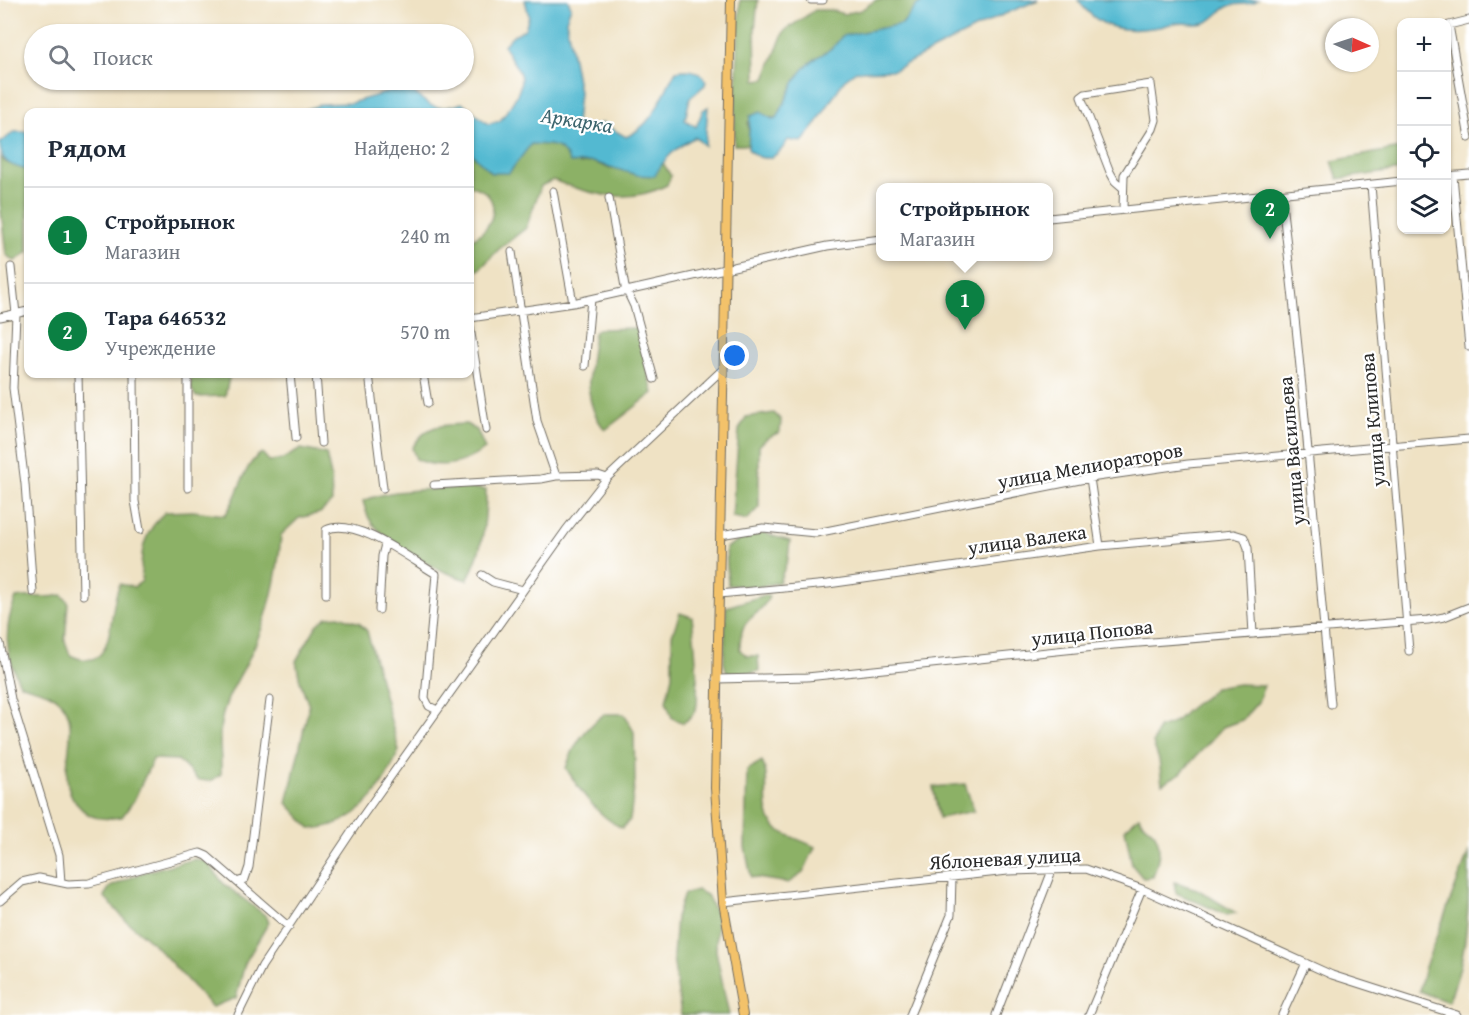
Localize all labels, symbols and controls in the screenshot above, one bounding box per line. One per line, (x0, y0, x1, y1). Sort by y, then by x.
north arrow (1325, 18, 1379, 72)
map controls (1397, 18, 1451, 234)
button: + (1397, 18, 1451, 72)
search box (24, 24, 474, 90)
icon: search (45, 41, 78, 74)
text: Поиск (93, 41, 153, 73)
button: − (1397, 72, 1451, 126)
water label: Аркарка (538, 99, 615, 141)
button: locate (1397, 126, 1451, 180)
text: Рядом (48, 128, 126, 167)
text: Найдено: 2 (354, 133, 450, 162)
button: layers (1397, 180, 1451, 234)
popup (876, 183, 1053, 261)
pin: 2 (1250, 190, 1290, 239)
text: Стройрынок (900, 192, 1029, 224)
text: Стройрынок (105, 205, 235, 237)
text: 1 (62, 221, 73, 250)
text: 240 m (400, 221, 450, 250)
text: Магазин (900, 224, 975, 253)
text: Магазин (105, 237, 180, 266)
pin: 1 (946, 280, 984, 330)
text: Тара 646532 (105, 301, 226, 333)
text: 2 (62, 317, 73, 346)
text: 570 m (400, 317, 450, 346)
text: Учреждение (105, 333, 216, 362)
your location (720, 341, 749, 370)
street label: улица Клипова (1352, 351, 1392, 489)
street label: улица Васильева (1270, 375, 1312, 528)
street label: улица Мелиораторов (994, 434, 1185, 496)
street label: улица Валека (965, 516, 1089, 562)
street label: улица Попова (1029, 611, 1155, 653)
street label: Яблоневая улица (927, 840, 1082, 877)

